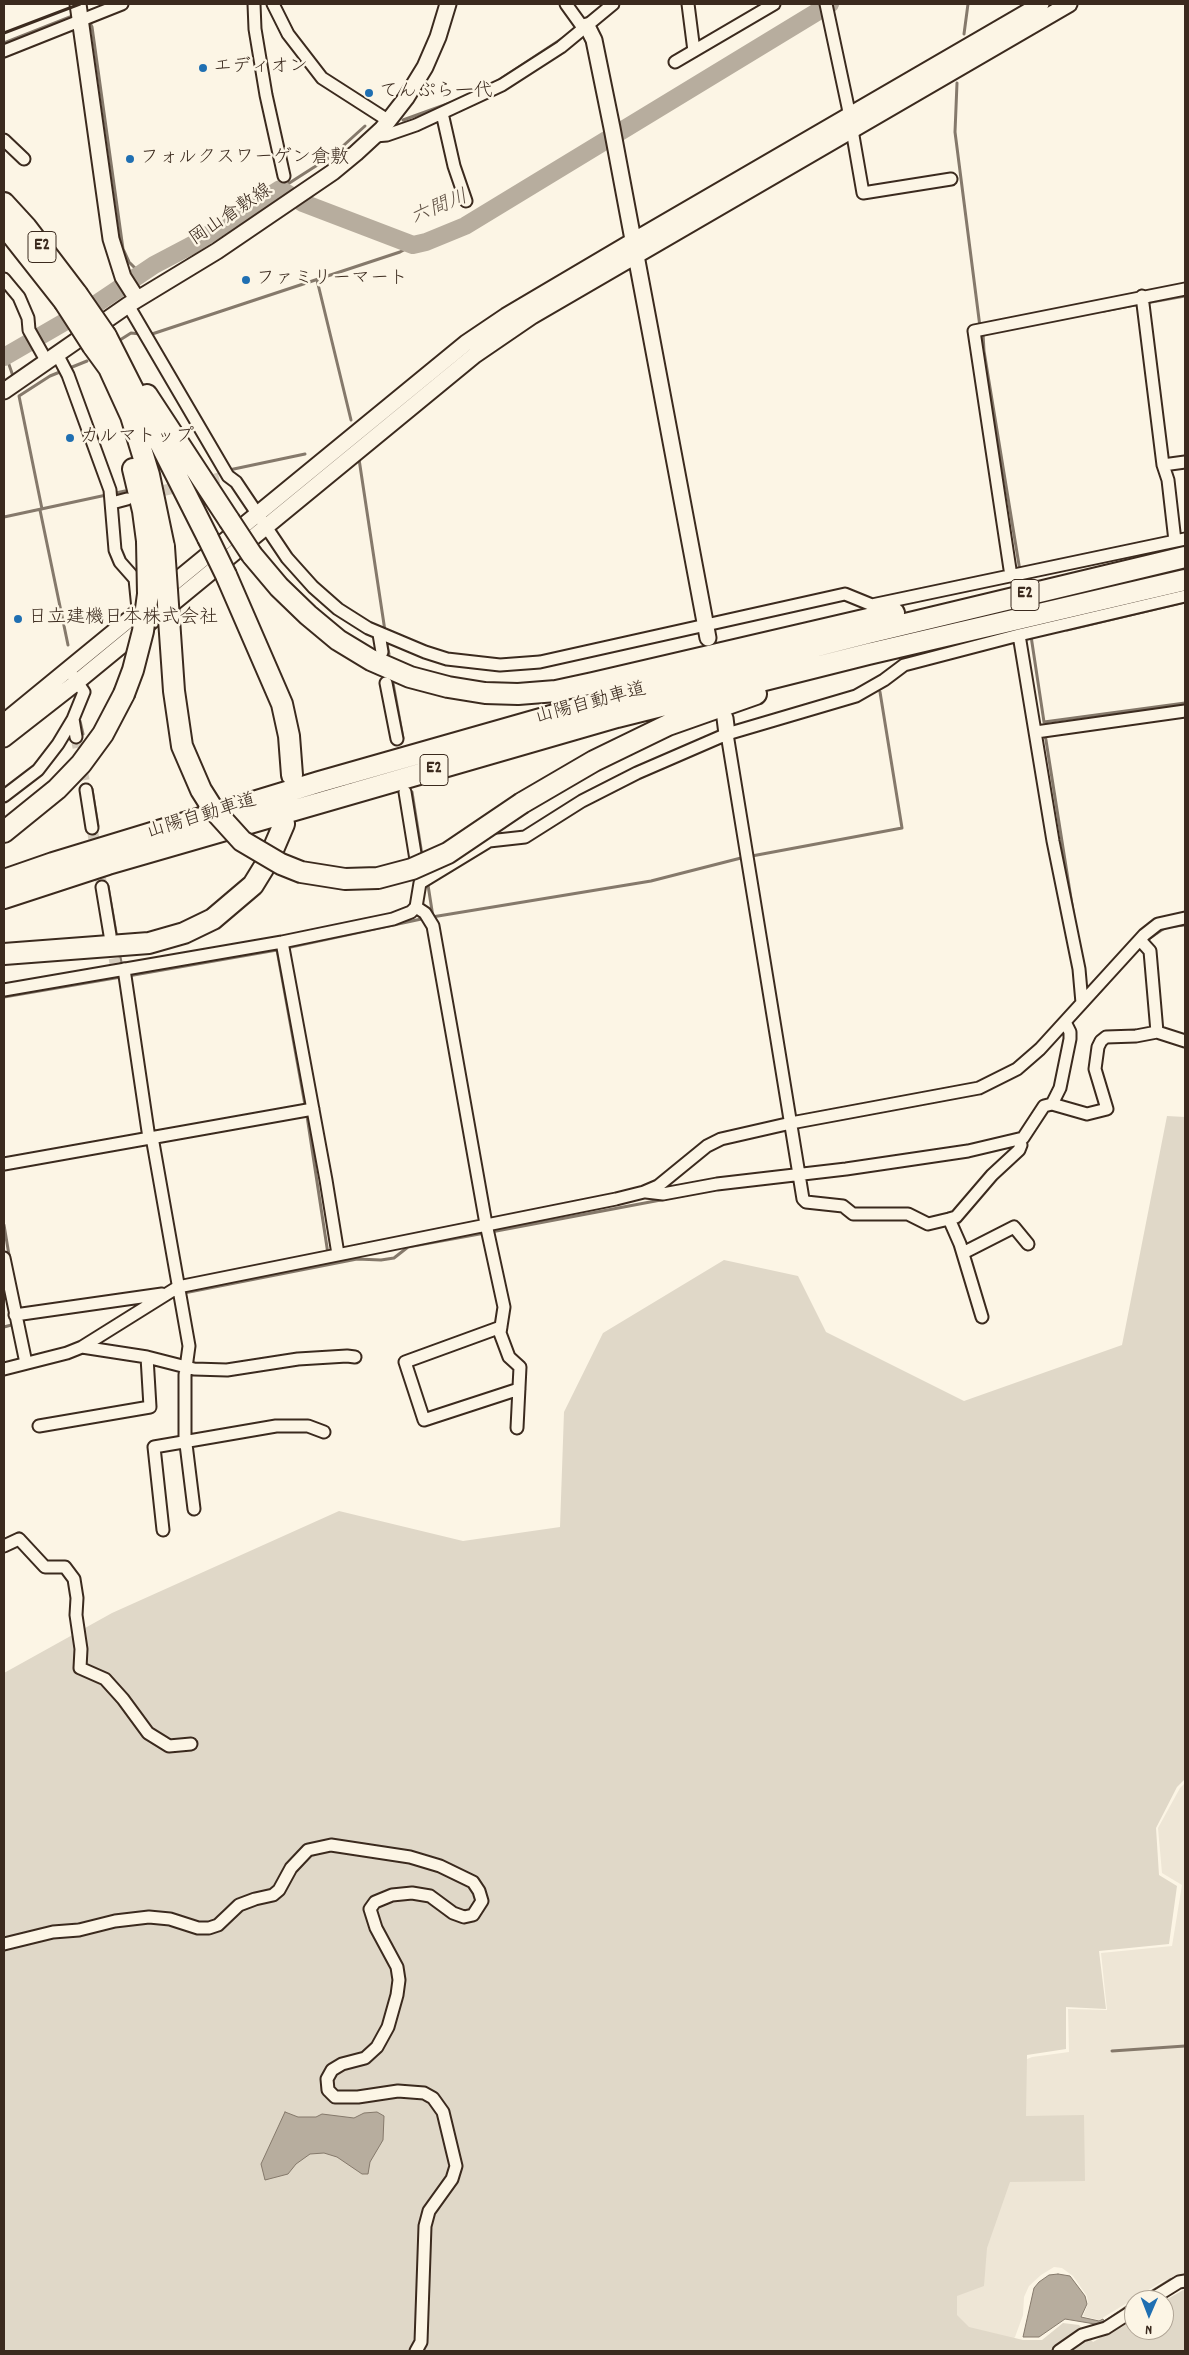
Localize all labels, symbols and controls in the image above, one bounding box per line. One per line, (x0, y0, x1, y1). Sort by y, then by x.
place label: エディオン (213, 57, 308, 79)
marker: エディオン (197, 62, 209, 74)
place label: てんぷら一代 (379, 82, 493, 104)
marker: てんぷら一代 (363, 87, 375, 99)
place label: フォルクスワーゲン倉敷 (140, 148, 349, 170)
marker: フォルクスワーゲン倉敷 (124, 153, 136, 165)
street label: 岡山倉敷線 (186, 180, 278, 252)
water label: 六間川 (408, 187, 472, 231)
road number: E2 (28, 232, 56, 262)
place label: ファミリーマート (256, 269, 408, 291)
marker: ファミリーマート (240, 274, 252, 286)
place label: カルマトップ (80, 427, 194, 449)
marker: カルマトップ (64, 432, 76, 444)
road number: E2 (1011, 580, 1039, 610)
place label: 日立建機日本株式会社 (28, 608, 218, 630)
marker: 日立建機日本株式会社 (12, 613, 24, 625)
street label: 山陽自動車道 (533, 679, 649, 731)
road number: E2 (420, 754, 448, 786)
street label: 山陽自動車道 (144, 790, 260, 846)
north arrow (1124, 2290, 1174, 2340)
text: N (1145, 2319, 1152, 2339)

